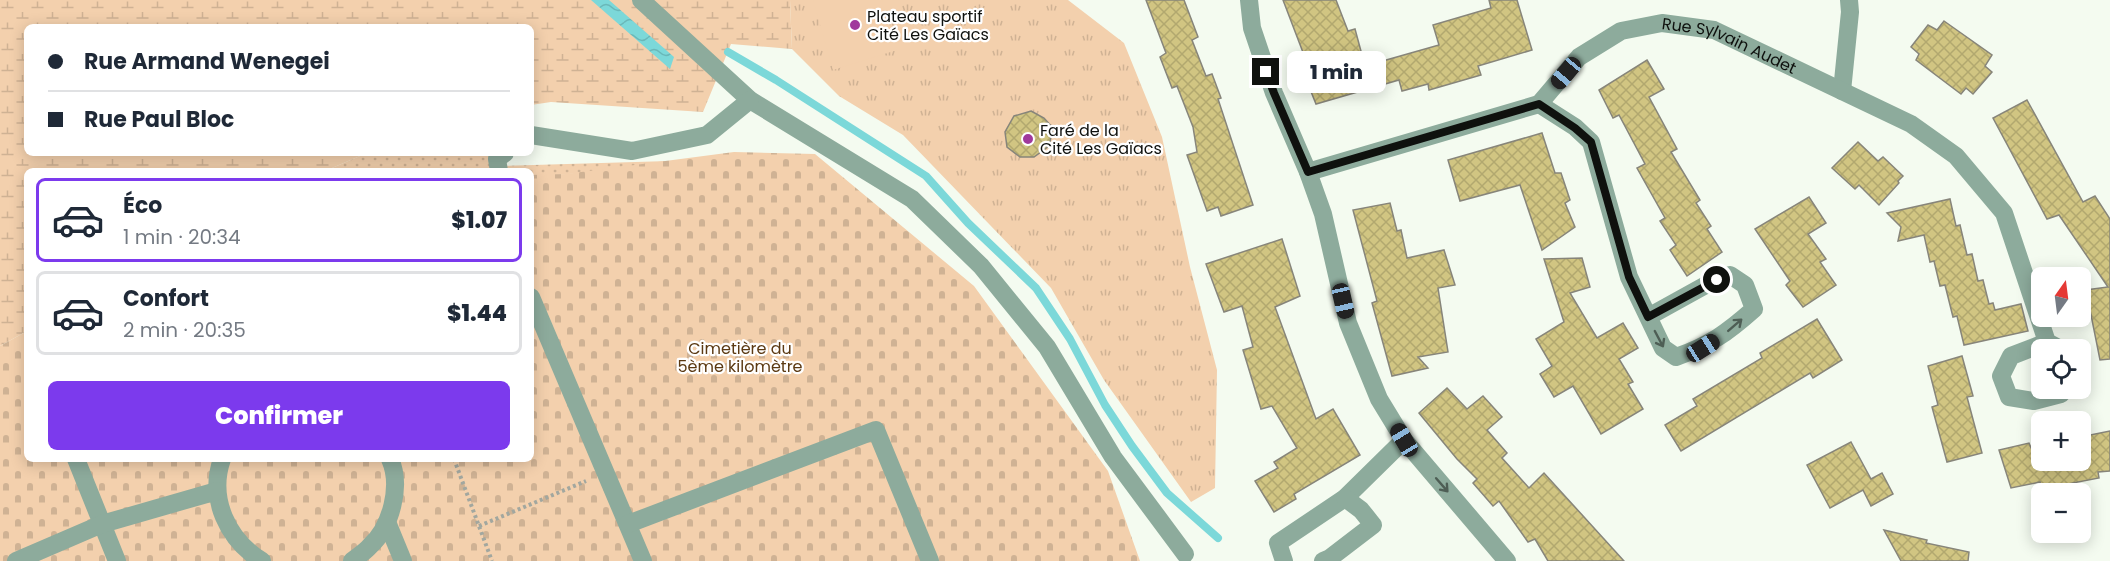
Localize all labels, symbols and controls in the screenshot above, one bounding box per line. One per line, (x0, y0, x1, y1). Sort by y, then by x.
place label: Plateau sportif Cité Les Gaïacs (867, 5, 989, 46)
street label: Rue Sylvain Audet (1661, 12, 1800, 79)
marker: Plateau sportif Cité Les Gaïacs (848, 18, 862, 32)
text: Rue Armand Wenegei (84, 46, 330, 77)
callout: 1 min (1287, 51, 1386, 93)
car (1548, 53, 1584, 93)
route end (1252, 58, 1279, 85)
text: 1 min (1310, 58, 1363, 86)
text: Rue Paul Bloc (84, 104, 234, 135)
place label: Faré de la Cité Les Gaïacs (1040, 119, 1162, 160)
marker: Faré de la Cité Les Gaïacs (1021, 132, 1035, 146)
text: Éco (123, 190, 162, 221)
icon: car (51, 193, 105, 247)
text: $1.07 (451, 205, 507, 236)
text: 1 min · 20:34 (123, 223, 241, 251)
route start (1703, 266, 1730, 293)
north arrow (2031, 267, 2091, 327)
map controls (2031, 267, 2091, 543)
car (1330, 281, 1356, 321)
text: Confort (123, 283, 209, 314)
icon: car (51, 286, 105, 340)
text: $1.44 (447, 298, 507, 329)
text: 2 min · 20:35 (123, 316, 246, 344)
one-way arrow (1727, 319, 1743, 332)
one-way arrow (1654, 330, 1665, 348)
car (1683, 331, 1723, 365)
park label: Cimetière du 5ème kilomètre (677, 337, 803, 378)
button: locate (2031, 339, 2091, 399)
button: Confirmer (48, 381, 510, 450)
button: + (2031, 411, 2091, 471)
car (1387, 420, 1421, 460)
one-way arrow (1435, 477, 1449, 492)
button: − (2031, 483, 2091, 543)

